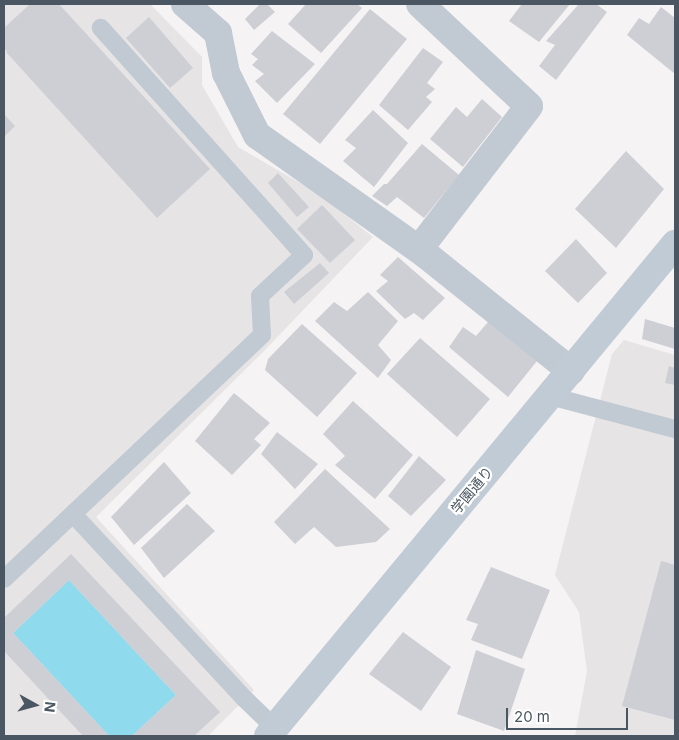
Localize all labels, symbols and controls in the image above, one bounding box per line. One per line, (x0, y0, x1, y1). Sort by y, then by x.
street label: 学園通り (448, 463, 496, 517)
north arrow (10, 680, 60, 730)
scale bar (509, 698, 632, 730)
text: N (41, 701, 59, 713)
text: 20 m (514, 707, 550, 726)

